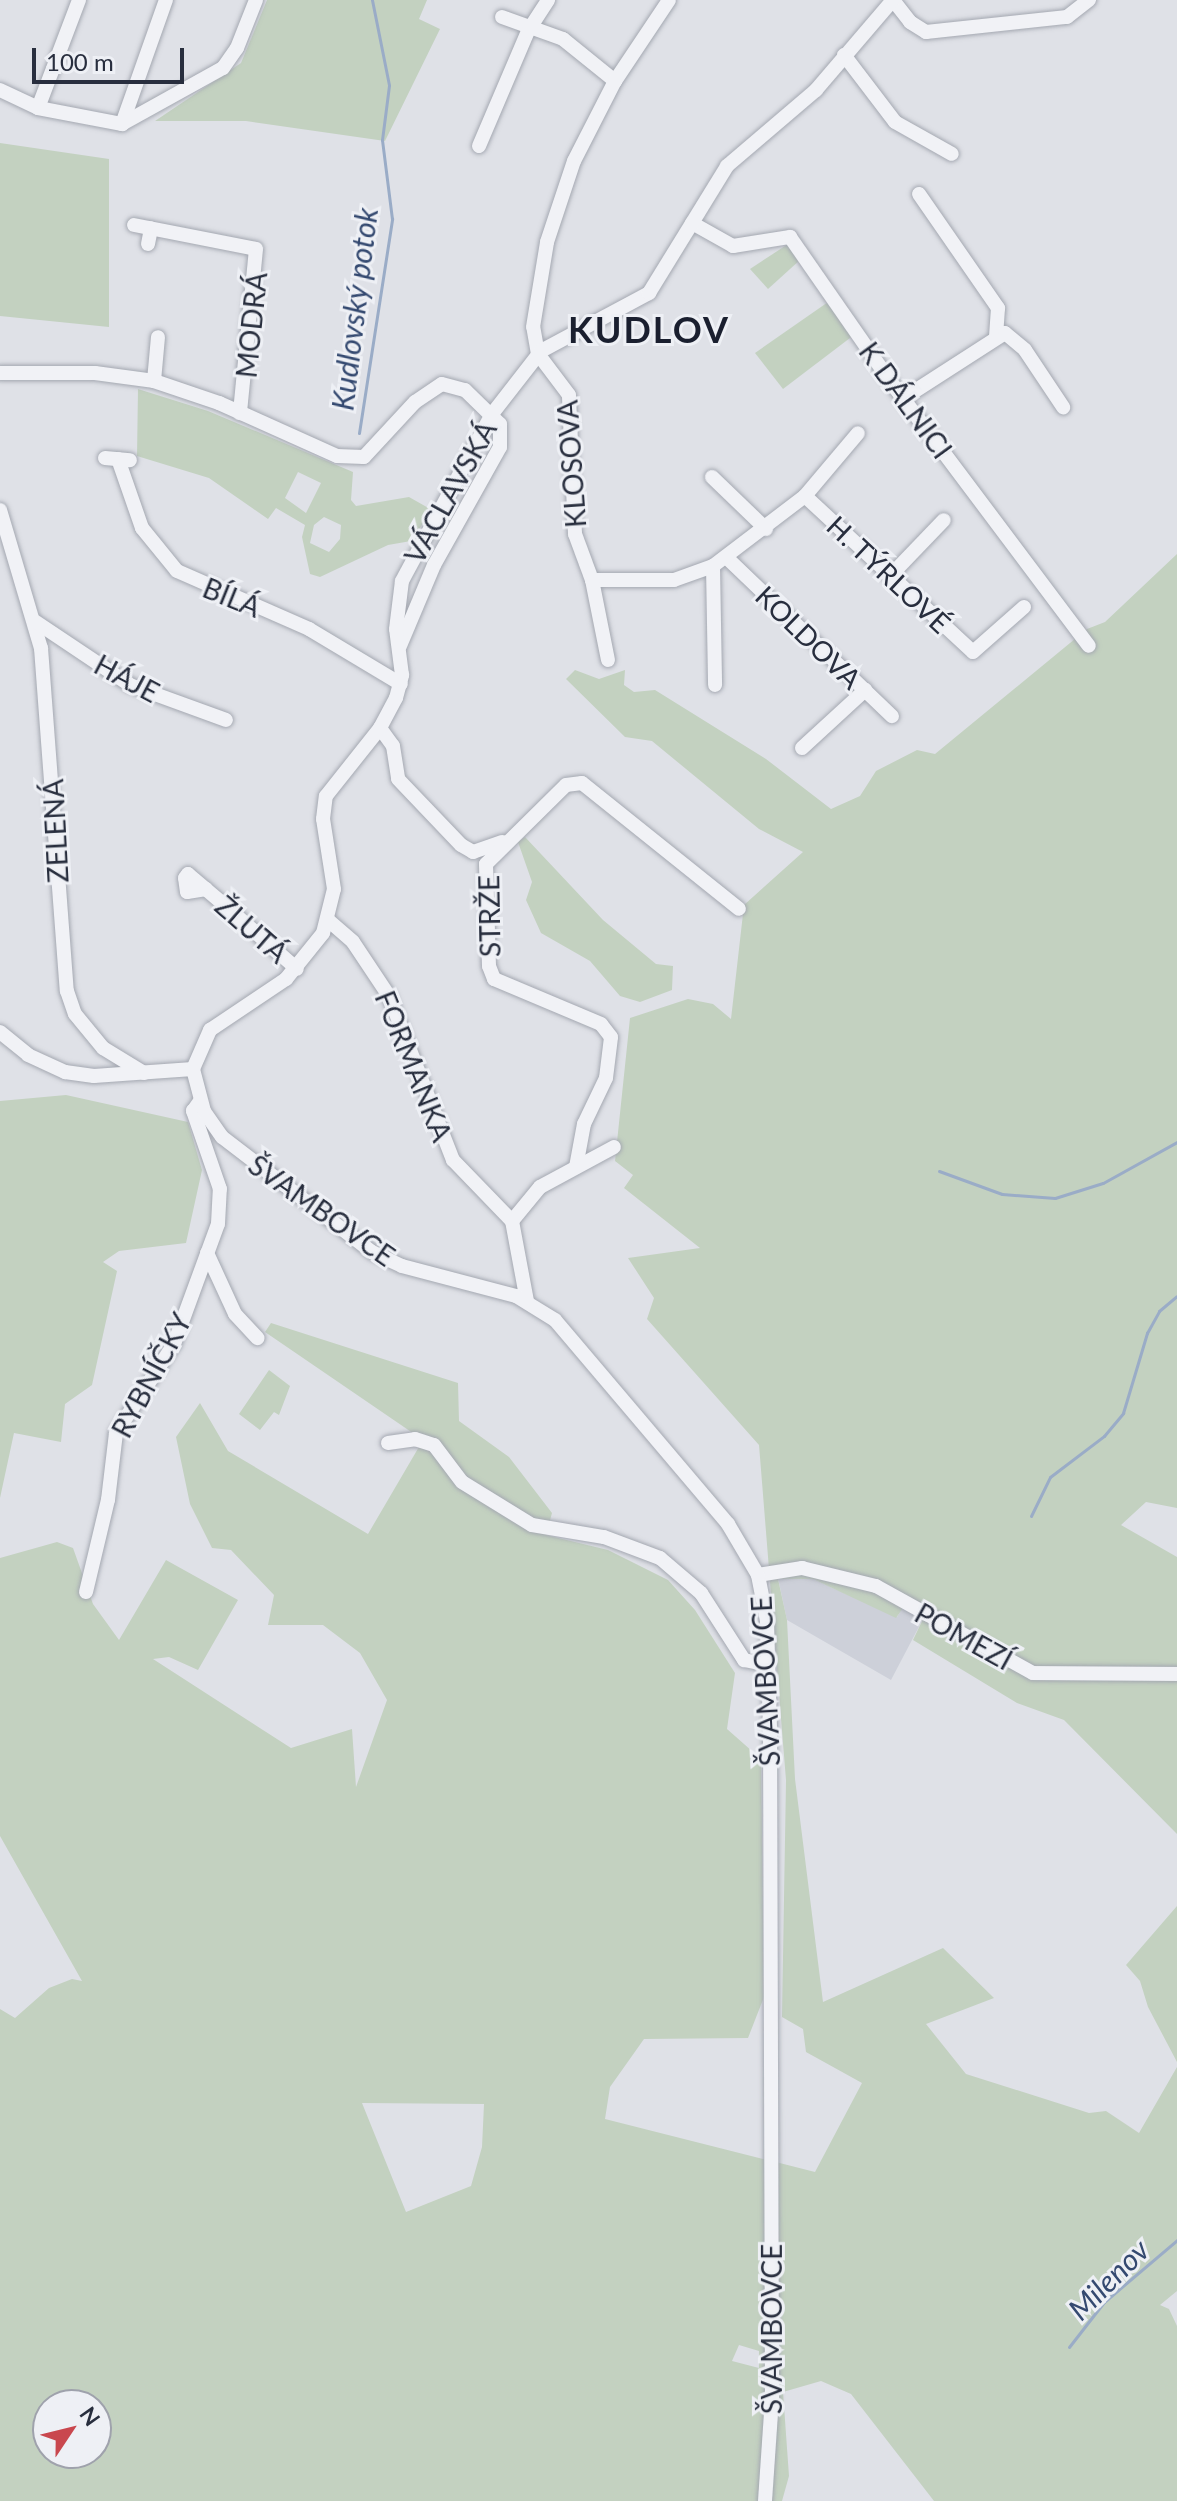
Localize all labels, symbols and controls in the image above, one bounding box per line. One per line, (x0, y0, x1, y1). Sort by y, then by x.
scale bar (36, 32, 188, 82)
text: 100 m (46, 47, 114, 76)
water label: Kudlovský potok (324, 205, 384, 413)
street label: MODRÁ (229, 270, 273, 380)
district label: KUDLOV (568, 308, 730, 352)
street label: K DÁLNICI (853, 335, 959, 465)
street label: KLOSOVA (550, 399, 592, 529)
street label: VÁCLAVSKÁ (397, 415, 503, 569)
street label: H. TÝRLOVÉ (820, 508, 958, 640)
street label: BÍLÁ (198, 570, 266, 624)
street label: KOLDOVA (749, 578, 869, 696)
street label: HÁJE (89, 647, 165, 709)
street label: ZELENÁ (36, 778, 74, 884)
street label: STRŽE (471, 875, 507, 957)
street label: ŽLUTÁ (209, 889, 295, 969)
street label: FORMANKA (369, 986, 459, 1146)
street label: ŠVAMBOVCE (243, 1147, 401, 1273)
street label: RYBNÍČKY (104, 1307, 198, 1443)
street label: ŠVAMBOVCE (744, 1595, 786, 1767)
street label: POMEZÍ (909, 1596, 1019, 1676)
water label: Milenov (1060, 2231, 1156, 2327)
street label: ŠVAMBOVCE (754, 2244, 788, 2414)
north arrow (32, 2389, 112, 2469)
text: N (75, 2401, 106, 2431)

